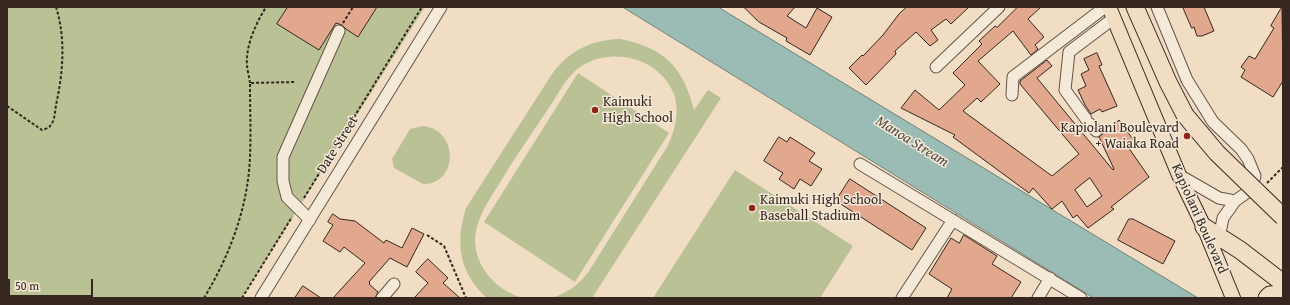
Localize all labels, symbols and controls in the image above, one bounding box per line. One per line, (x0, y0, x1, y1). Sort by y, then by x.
place label: Kaimuki High School (603, 94, 673, 126)
marker: Kaimuki High School (590, 105, 600, 115)
water label: Manoa Stream (872, 112, 952, 172)
street label: Date Street (314, 113, 362, 177)
place label: Kapiolani Boulevard + Waiaka Road (1060, 120, 1179, 152)
marker: Kapiolani Boulevard + Waiaka Road (1182, 131, 1192, 141)
street label: Kapiolani Boulevard (1167, 161, 1231, 277)
place label: Kaimuki High School Baseball Stadium (760, 192, 882, 224)
marker: Kaimuki High School Baseball Stadium (747, 203, 757, 213)
scale bar (10, 271, 95, 297)
text: 50 m (15, 277, 39, 294)

